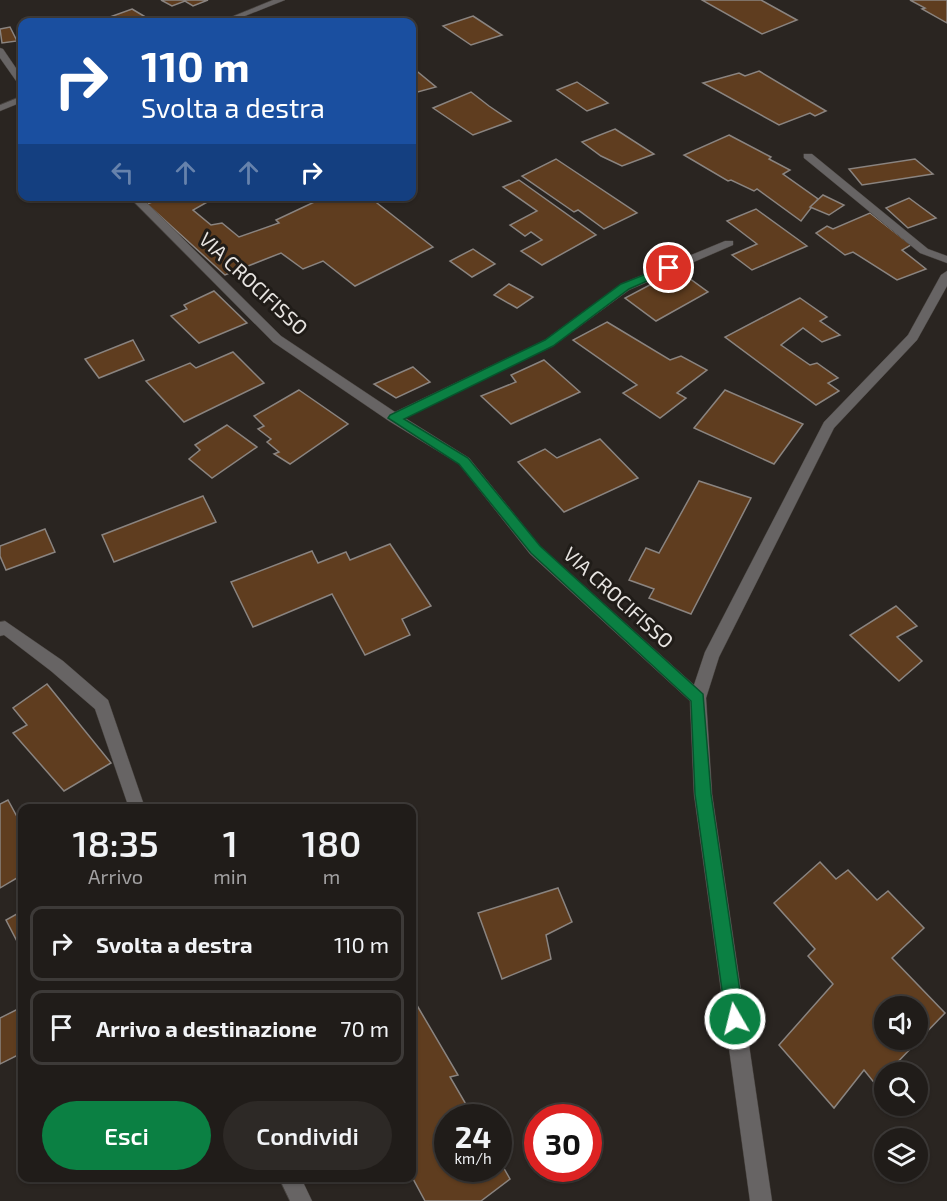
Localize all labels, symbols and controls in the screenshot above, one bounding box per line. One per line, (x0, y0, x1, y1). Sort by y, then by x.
text: 110 m (141, 40, 250, 90)
icon: right (42, 42, 120, 120)
text: Svolta a destra (141, 91, 325, 123)
icon: left (106, 156, 139, 189)
icon: ahead (169, 156, 202, 189)
icon: ahead (232, 156, 265, 189)
icon: right (295, 156, 328, 189)
street label: VIA CROCIFISSO (195, 227, 313, 339)
pin (643, 242, 694, 293)
icon: arrive (652, 251, 685, 284)
street label: VIA CROCIFISSO (559, 541, 679, 653)
text: 18:35 (73, 821, 159, 864)
text: 1 (223, 821, 238, 864)
text: 180 (302, 821, 361, 864)
text: Arrivo (88, 864, 143, 888)
text: min (213, 864, 247, 888)
text: m (323, 864, 340, 888)
icon: right (45, 927, 78, 960)
text: Svolta a destra (96, 931, 253, 957)
text: 110 m (334, 931, 389, 957)
position arrow (703, 987, 767, 1051)
map controls (874, 996, 928, 1182)
button: sound (874, 996, 928, 1050)
icon: arrive (45, 1011, 78, 1044)
text: Arrivo a destinazione (96, 1015, 317, 1041)
text: 70 m (340, 1015, 389, 1041)
button: search (874, 1062, 928, 1116)
button: Esci (42, 1101, 211, 1170)
button: Condividi (223, 1101, 392, 1170)
speed limit sign: 30 (524, 1104, 602, 1182)
text: 24 (455, 1118, 491, 1154)
button: layers (874, 1128, 928, 1182)
text: km/h (454, 1149, 492, 1167)

